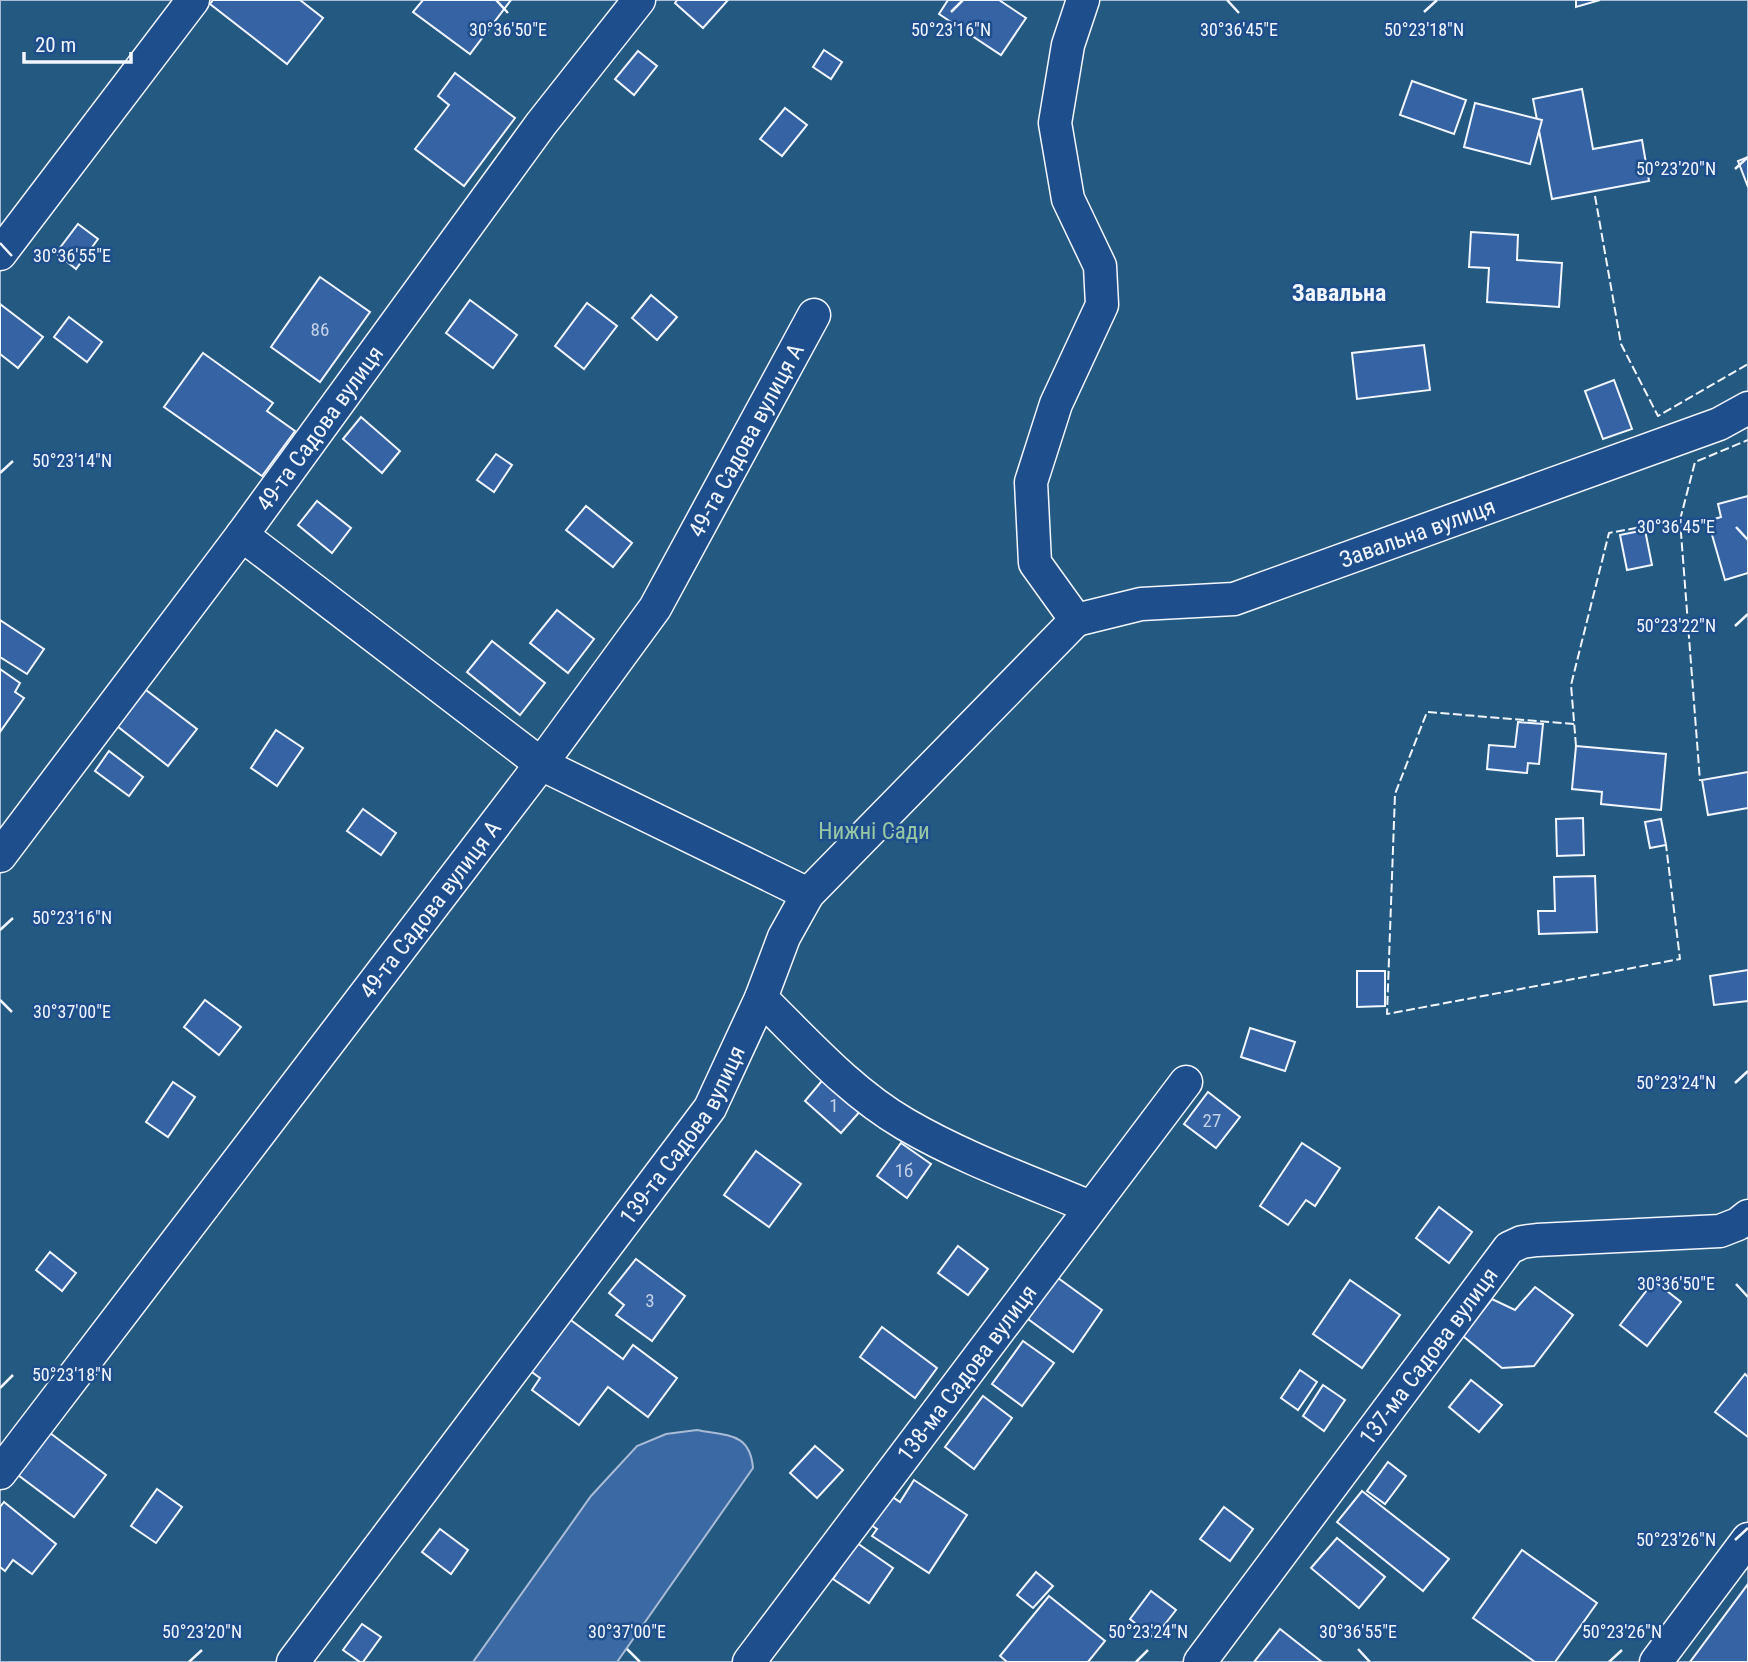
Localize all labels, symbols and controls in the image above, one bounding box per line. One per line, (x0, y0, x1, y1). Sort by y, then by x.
text: 30°36'50"E (469, 19, 547, 40)
text: 50°23'16"N (911, 19, 991, 40)
text: 30°36'45"E (1200, 19, 1278, 40)
text: 50°23'18"N (1384, 19, 1464, 40)
scale bar (24, 21, 131, 65)
text: 20 m (35, 33, 76, 57)
text: 50°23'20"N (1636, 158, 1716, 179)
text: 30°36'55"E (33, 245, 111, 266)
district label: Завальна (1292, 279, 1386, 307)
house number: 86 (311, 318, 329, 341)
street label: 49-та Садова вулиця А (683, 339, 810, 542)
street label: 49-та Садова вулиця (251, 341, 389, 516)
text: 50°23'14"N (32, 450, 112, 471)
street label: Завальна вулиця (1336, 493, 1499, 574)
text: 30°36'45"E (1637, 516, 1715, 537)
text: 50°23'22"N (1636, 615, 1716, 636)
street label: 49-та Садова вулиця А (354, 816, 507, 1004)
park label: Нижні Сади (818, 818, 930, 845)
text: 50°23'16"N (32, 907, 112, 928)
text: 30°37'00"E (33, 1001, 111, 1022)
street label: 139-та Садова вулиця (614, 1042, 751, 1230)
text: 50°23'24"N (1636, 1072, 1716, 1093)
house number: 1 (829, 1094, 839, 1117)
house number: 27 (1203, 1109, 1221, 1132)
house number: 1б (895, 1159, 913, 1182)
street label: 137-ма Садова вулиця (1354, 1262, 1504, 1450)
text: 30°36'50"E (1637, 1273, 1715, 1294)
street label: 138-ма Садова вулиця (892, 1280, 1042, 1467)
house number: 3 (645, 1289, 655, 1312)
text: 50°23'18"N (32, 1364, 112, 1385)
text: 50°23'26"N (1636, 1529, 1716, 1550)
text: 50°23'20"N (162, 1621, 242, 1642)
text: 30°37'00"E (588, 1621, 666, 1642)
text: 50°23'24"N (1108, 1621, 1188, 1642)
text: 30°36'55"E (1319, 1621, 1397, 1642)
text: 50°23'26"N (1582, 1621, 1662, 1642)

